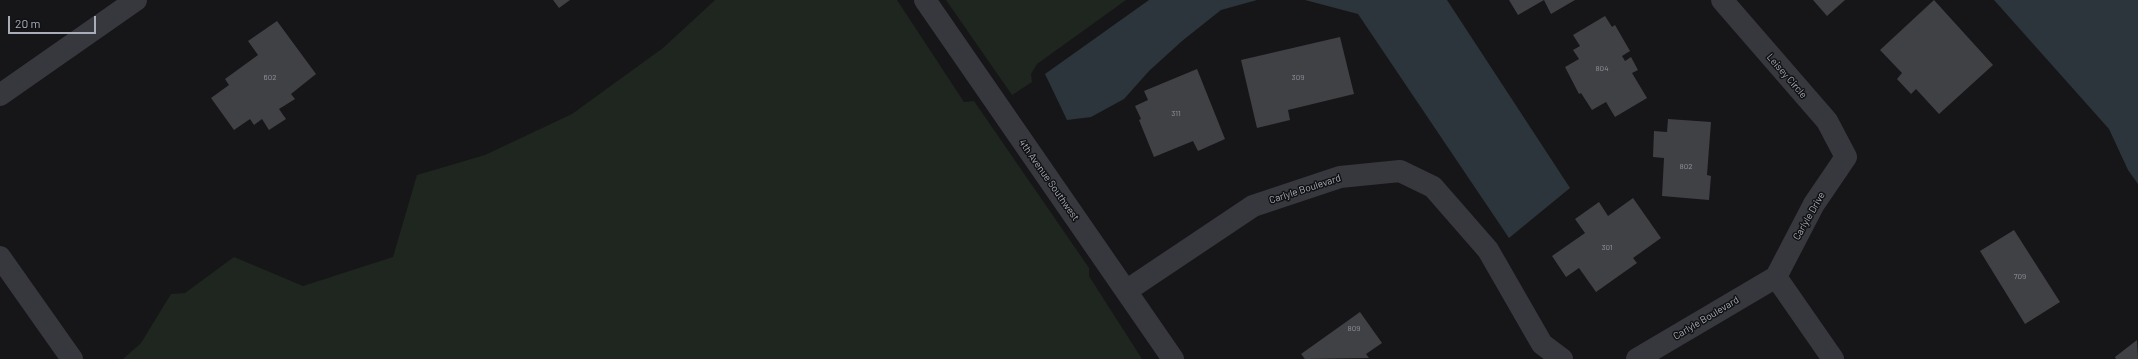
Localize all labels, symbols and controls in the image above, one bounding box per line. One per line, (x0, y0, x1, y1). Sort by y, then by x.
scale bar (10, 8, 98, 34)
text: 20 m (15, 16, 41, 30)
street label: Leisey Circle (1764, 51, 1810, 101)
house number: 804 (1595, 63, 1609, 73)
house number: 602 (264, 72, 276, 82)
house number: 309 (1292, 72, 1304, 82)
house number: 311 (1171, 108, 1181, 118)
street label: 4th Avenue Southwest (1016, 137, 1082, 223)
house number: 802 (1680, 161, 1692, 171)
street label: Carlyle Boulevard (1268, 172, 1342, 206)
street label: Carlyle Drive (1790, 190, 1828, 242)
house number: 301 (1601, 242, 1613, 252)
house number: 709 (2014, 271, 2026, 281)
street label: Carlyle Boulevard (1671, 294, 1741, 342)
house number: 809 (1348, 323, 1360, 333)

